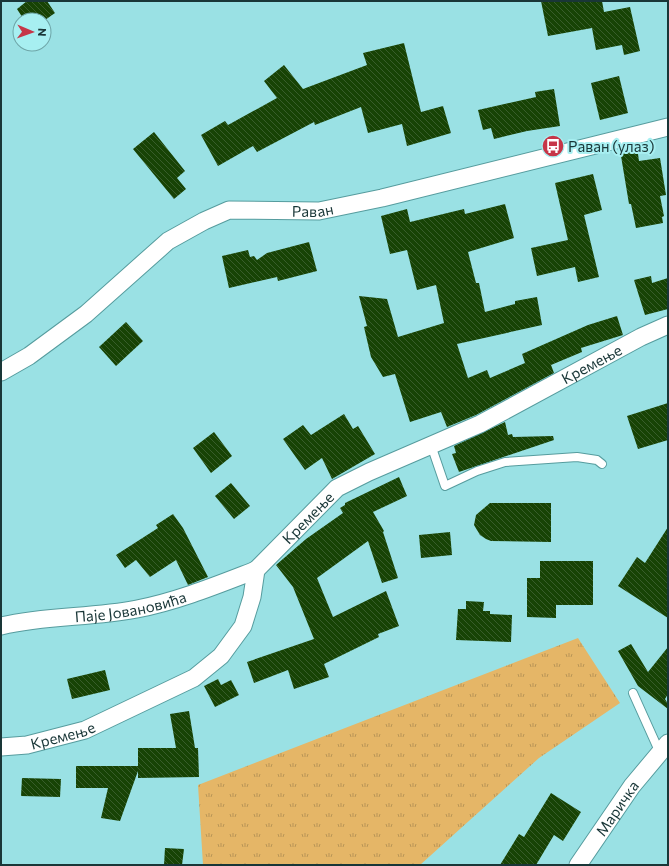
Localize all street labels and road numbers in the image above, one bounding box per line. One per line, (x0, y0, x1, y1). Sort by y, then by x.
street label: Раван (292, 199, 335, 220)
street label: Кремење (558, 340, 625, 387)
street label: Кремење (278, 488, 337, 547)
street label: Паје Јовановића (74, 587, 188, 625)
street label: Кремење (29, 718, 98, 753)
street label: Маричка (592, 776, 642, 839)

